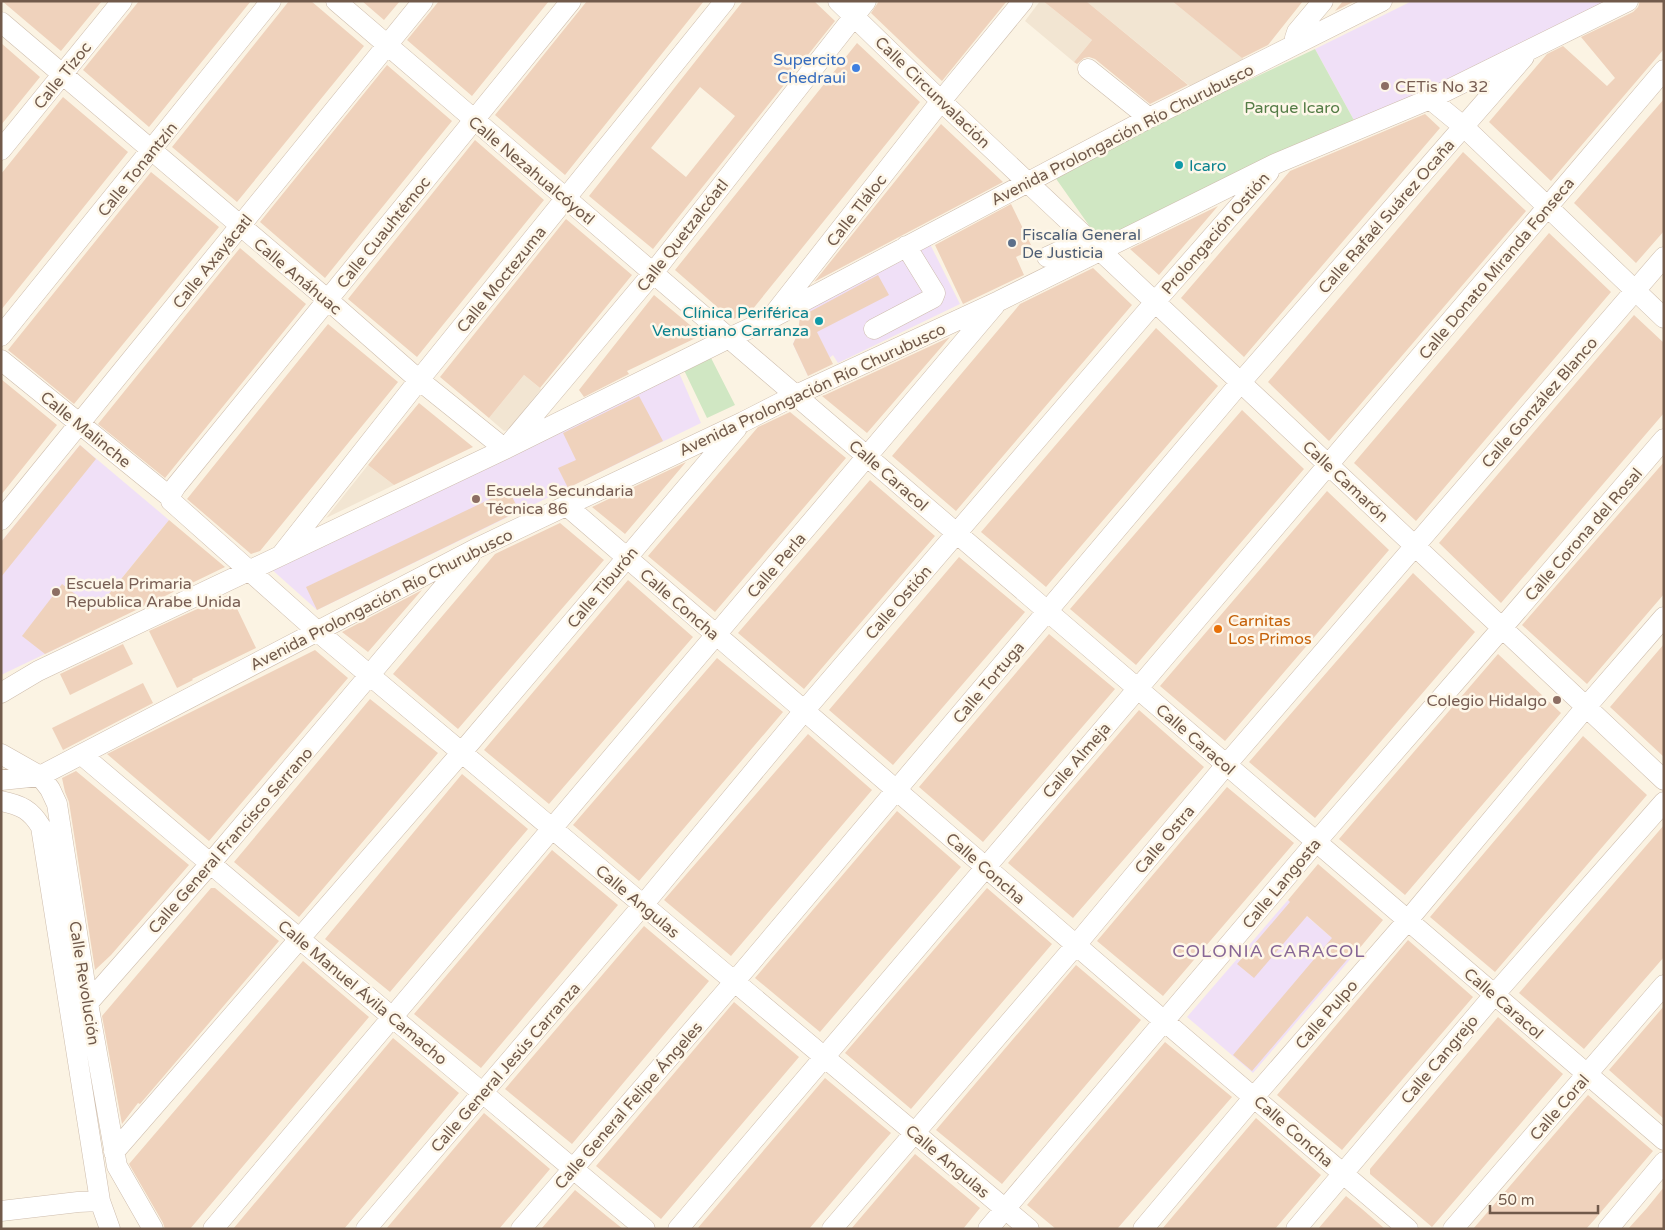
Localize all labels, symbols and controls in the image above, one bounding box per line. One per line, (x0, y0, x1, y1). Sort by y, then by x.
street label: Calle Circunvalación (871, 33, 994, 153)
street label: Calle Tízoc (29, 38, 96, 113)
place label: Supercito Chedraui (773, 50, 846, 88)
street label: Avenida Prolongación Río Churubusco (988, 60, 1257, 210)
marker: Supercito Chedraui (850, 62, 862, 74)
place label: CETis No 32 (1395, 77, 1488, 97)
marker: CETis No 32 (1379, 80, 1391, 92)
park label: Parque Icaro (1244, 98, 1340, 118)
street label: Calle Nezahualcóyotl (464, 112, 599, 229)
street label: Calle Tonantzín (94, 118, 182, 221)
street label: Calle Rafaél Suárez Ocaña (1314, 135, 1459, 298)
place label: Icaro (1189, 156, 1226, 176)
marker: Icaro (1173, 159, 1185, 171)
street label: Prolongación Ostión (1157, 169, 1274, 299)
street label: Calle Tláloc (822, 171, 891, 251)
street label: Calle Cuauhtémoc (333, 173, 435, 293)
street label: Calle Donato Miranda Fonseca (1415, 174, 1579, 364)
street label: Calle Quetzalcóatl (633, 175, 733, 296)
street label: Calle Axayácatl (169, 210, 257, 313)
street label: Calle Moctezuma (453, 222, 551, 337)
place label: Fiscalía General De Justicia (1022, 225, 1141, 263)
street label: Calle Anáhuac (249, 234, 345, 319)
marker: Fiscalía General De Justicia (1006, 237, 1018, 249)
place label: Clínica Periférica Venustiano Carranza (652, 303, 809, 341)
marker: Clínica Periférica Venustiano Carranza (813, 315, 825, 327)
street label: Avenida Prolongación Río Churubusco (676, 319, 949, 461)
street label: Calle González Blanco (1477, 333, 1602, 472)
street label: Calle Malinche (36, 387, 135, 472)
street label: Calle Caracol (845, 436, 932, 516)
street label: Calle Camarón (1298, 437, 1393, 527)
street label: Calle Corona del Rosal (1521, 464, 1647, 605)
place label: Escuela Secundaria Técnica 86 (486, 481, 633, 519)
marker: Escuela Secundaria Técnica 86 (470, 493, 482, 505)
street label: Avenida Prolongación Río Churubusco (247, 525, 516, 675)
street label: Calle Perla (743, 529, 811, 602)
street label: Calle Tiburón (563, 543, 643, 632)
street label: Calle Ostión (861, 562, 936, 644)
street label: Calle Concha (635, 565, 723, 645)
place label: Escuela Primaria Republica Arabe Unida (66, 574, 241, 612)
marker: Escuela Primaria Republica Arabe Unida (50, 586, 62, 598)
place label: Carnitas Los Primos (1228, 611, 1312, 649)
marker: Carnitas Los Primos (1212, 623, 1224, 635)
street label: Calle Tortuga (949, 638, 1029, 728)
place label: Colegio Hidalgo (1427, 691, 1547, 711)
marker: Colegio Hidalgo (1551, 694, 1563, 706)
street label: Calle Caracol (1152, 700, 1239, 780)
street label: Calle Almeja (1038, 719, 1115, 803)
street label: Calle General Francisco Serrano (144, 743, 317, 938)
street label: Calle Ostra (1130, 801, 1199, 878)
street label: Calle Concha (941, 829, 1029, 909)
street label: Calle Langosta (1238, 834, 1325, 933)
street label: Calle Angulas (591, 861, 683, 943)
street label: Calle Manuel Ávila Camacho (274, 916, 451, 1070)
street label: Calle Revolución (64, 920, 104, 1047)
district label: COLONIA CARACOL (1172, 940, 1366, 962)
street label: Calle Caracol (1460, 964, 1547, 1044)
street label: Calle Pulpo (1291, 976, 1362, 1053)
street label: Calle General Jesús Carranza (427, 979, 585, 1157)
street label: Calle Cangrejo (1397, 1011, 1483, 1108)
street label: Calle General Felipe Ángeles (551, 1018, 707, 1194)
street label: Calle Coral (1526, 1071, 1594, 1145)
street label: Calle Concha (1249, 1092, 1337, 1172)
street label: Calle Angulas (901, 1121, 993, 1203)
scale bar (1490, 1182, 1598, 1214)
text: 50 m (1498, 1191, 1535, 1209)

